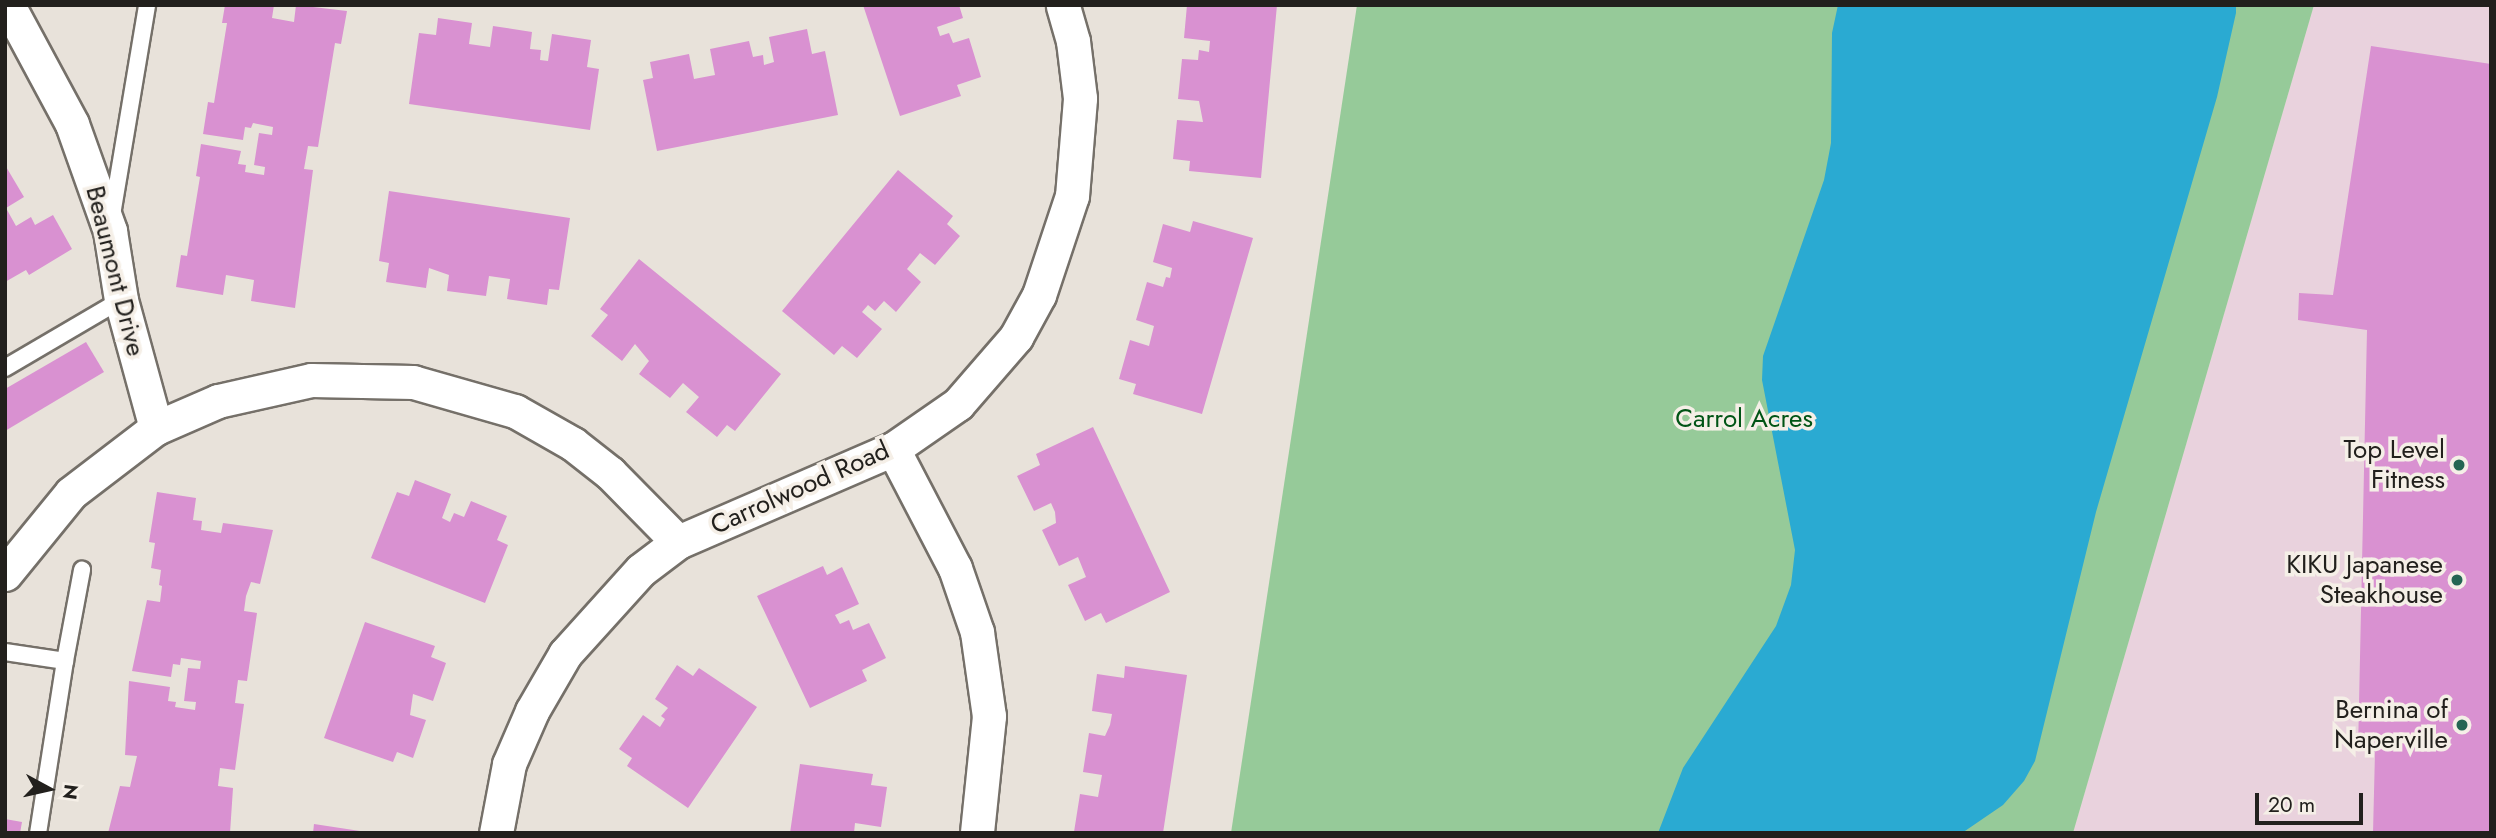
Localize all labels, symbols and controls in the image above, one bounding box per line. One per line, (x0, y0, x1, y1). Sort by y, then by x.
street label: Beaumont Drive (79, 183, 151, 359)
park label: Carrol Acres (1675, 403, 1813, 435)
place label: Top Level Fitness (2344, 434, 2445, 496)
street label: Carrolwood Road (706, 435, 894, 541)
marker: Top Level Fitness (2451, 457, 2467, 473)
place label: KIKU Japanese Steakhouse (2286, 549, 2443, 610)
marker: KIKU Japanese Steakhouse (2449, 572, 2465, 588)
place label: Bernina of Naperville (2334, 694, 2448, 756)
marker: Bernina of Naperville (2454, 717, 2470, 733)
north arrow (14, 754, 84, 824)
scale bar (2258, 778, 2366, 822)
text: N (56, 783, 85, 801)
text: 20 m (2268, 790, 2315, 820)

